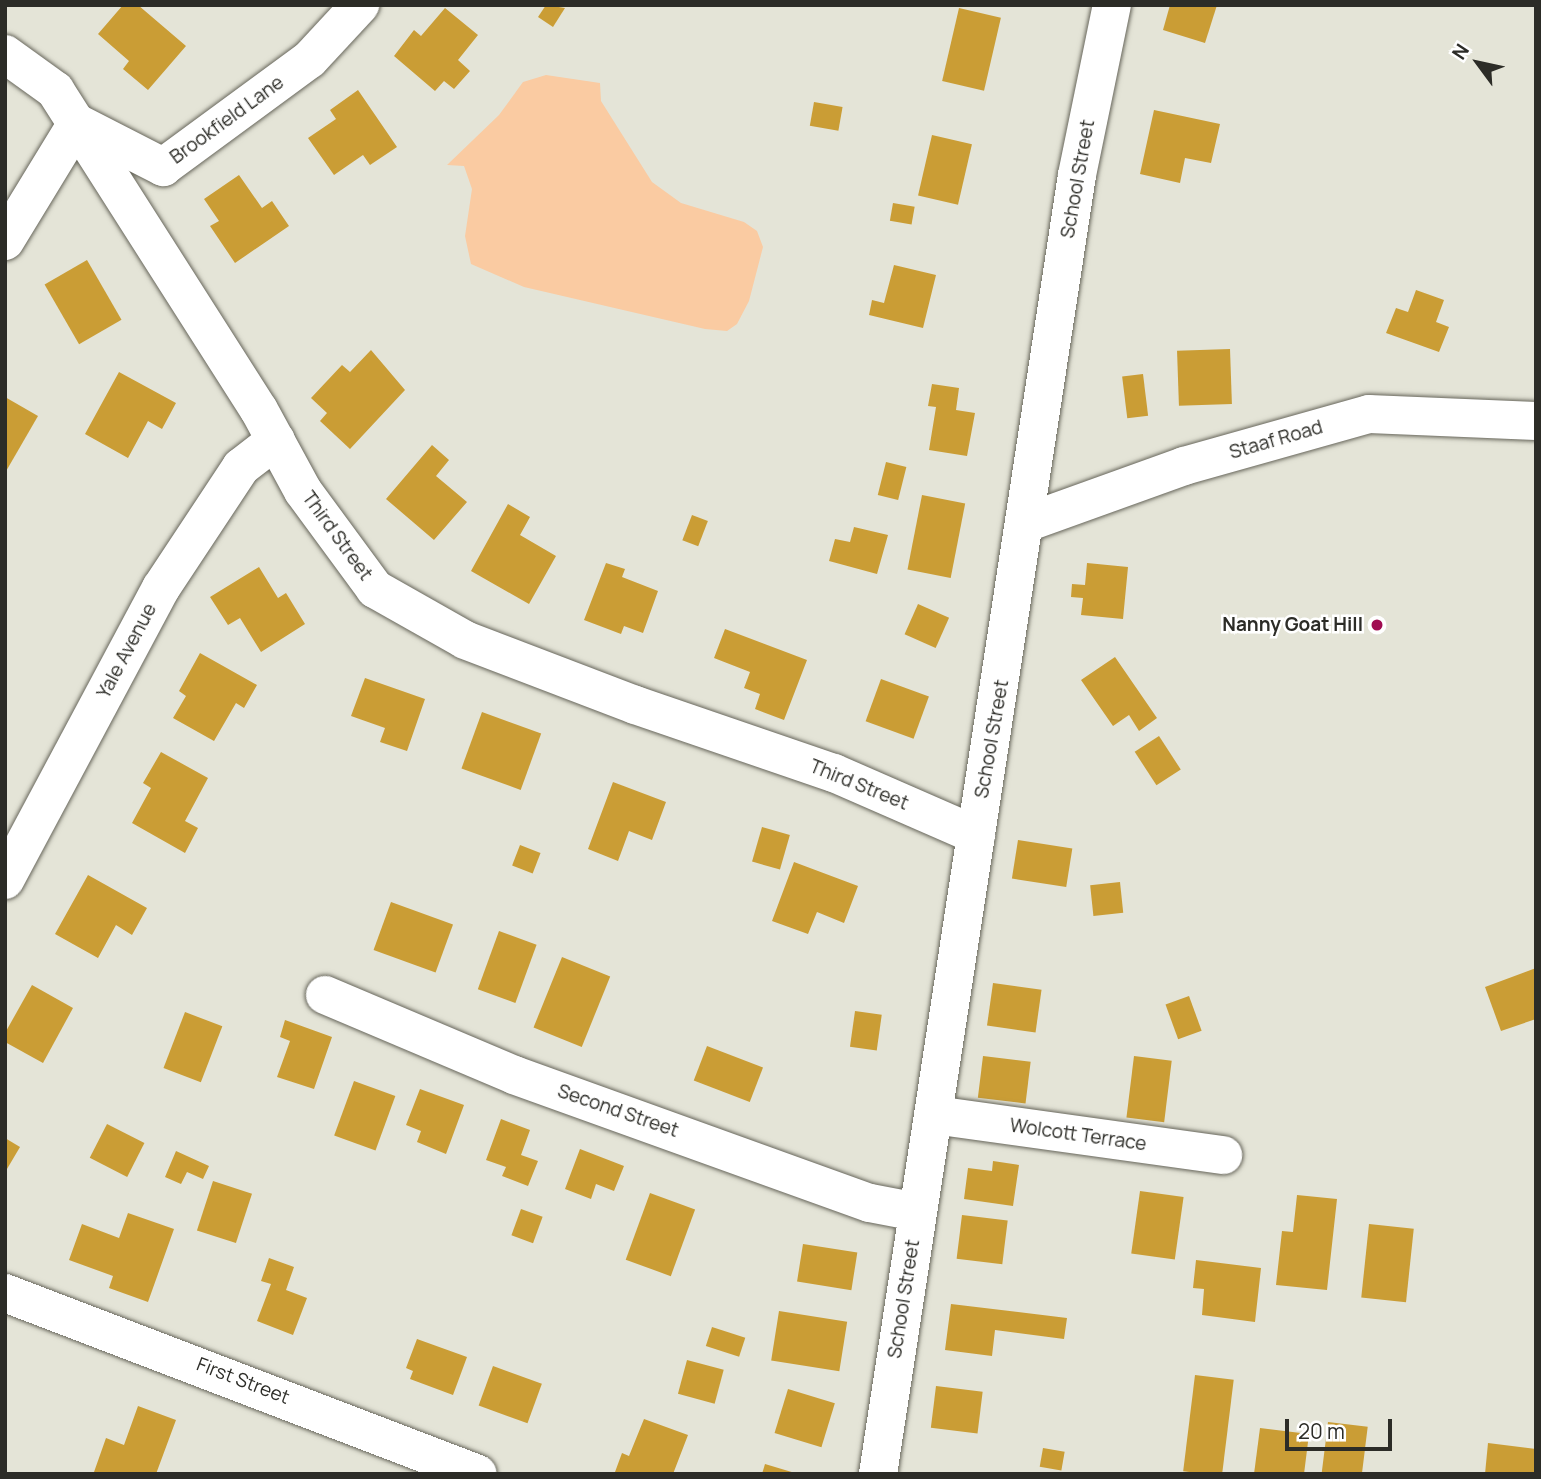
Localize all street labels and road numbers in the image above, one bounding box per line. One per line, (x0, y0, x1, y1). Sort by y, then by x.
street label: Brookfield Lane (166, 71, 288, 169)
street label: School Street (1056, 118, 1100, 240)
street label: Staaf Road (1227, 416, 1325, 464)
street label: Third Street (297, 487, 377, 585)
street label: Yale Avenue (93, 600, 161, 702)
street label: School Street (970, 678, 1014, 800)
street label: Third Street (806, 755, 912, 815)
street label: Second Street (555, 1080, 681, 1142)
street label: Wolcott Terrace (1008, 1114, 1148, 1156)
street label: School Street (883, 1238, 925, 1360)
street label: First Street (193, 1353, 293, 1409)

